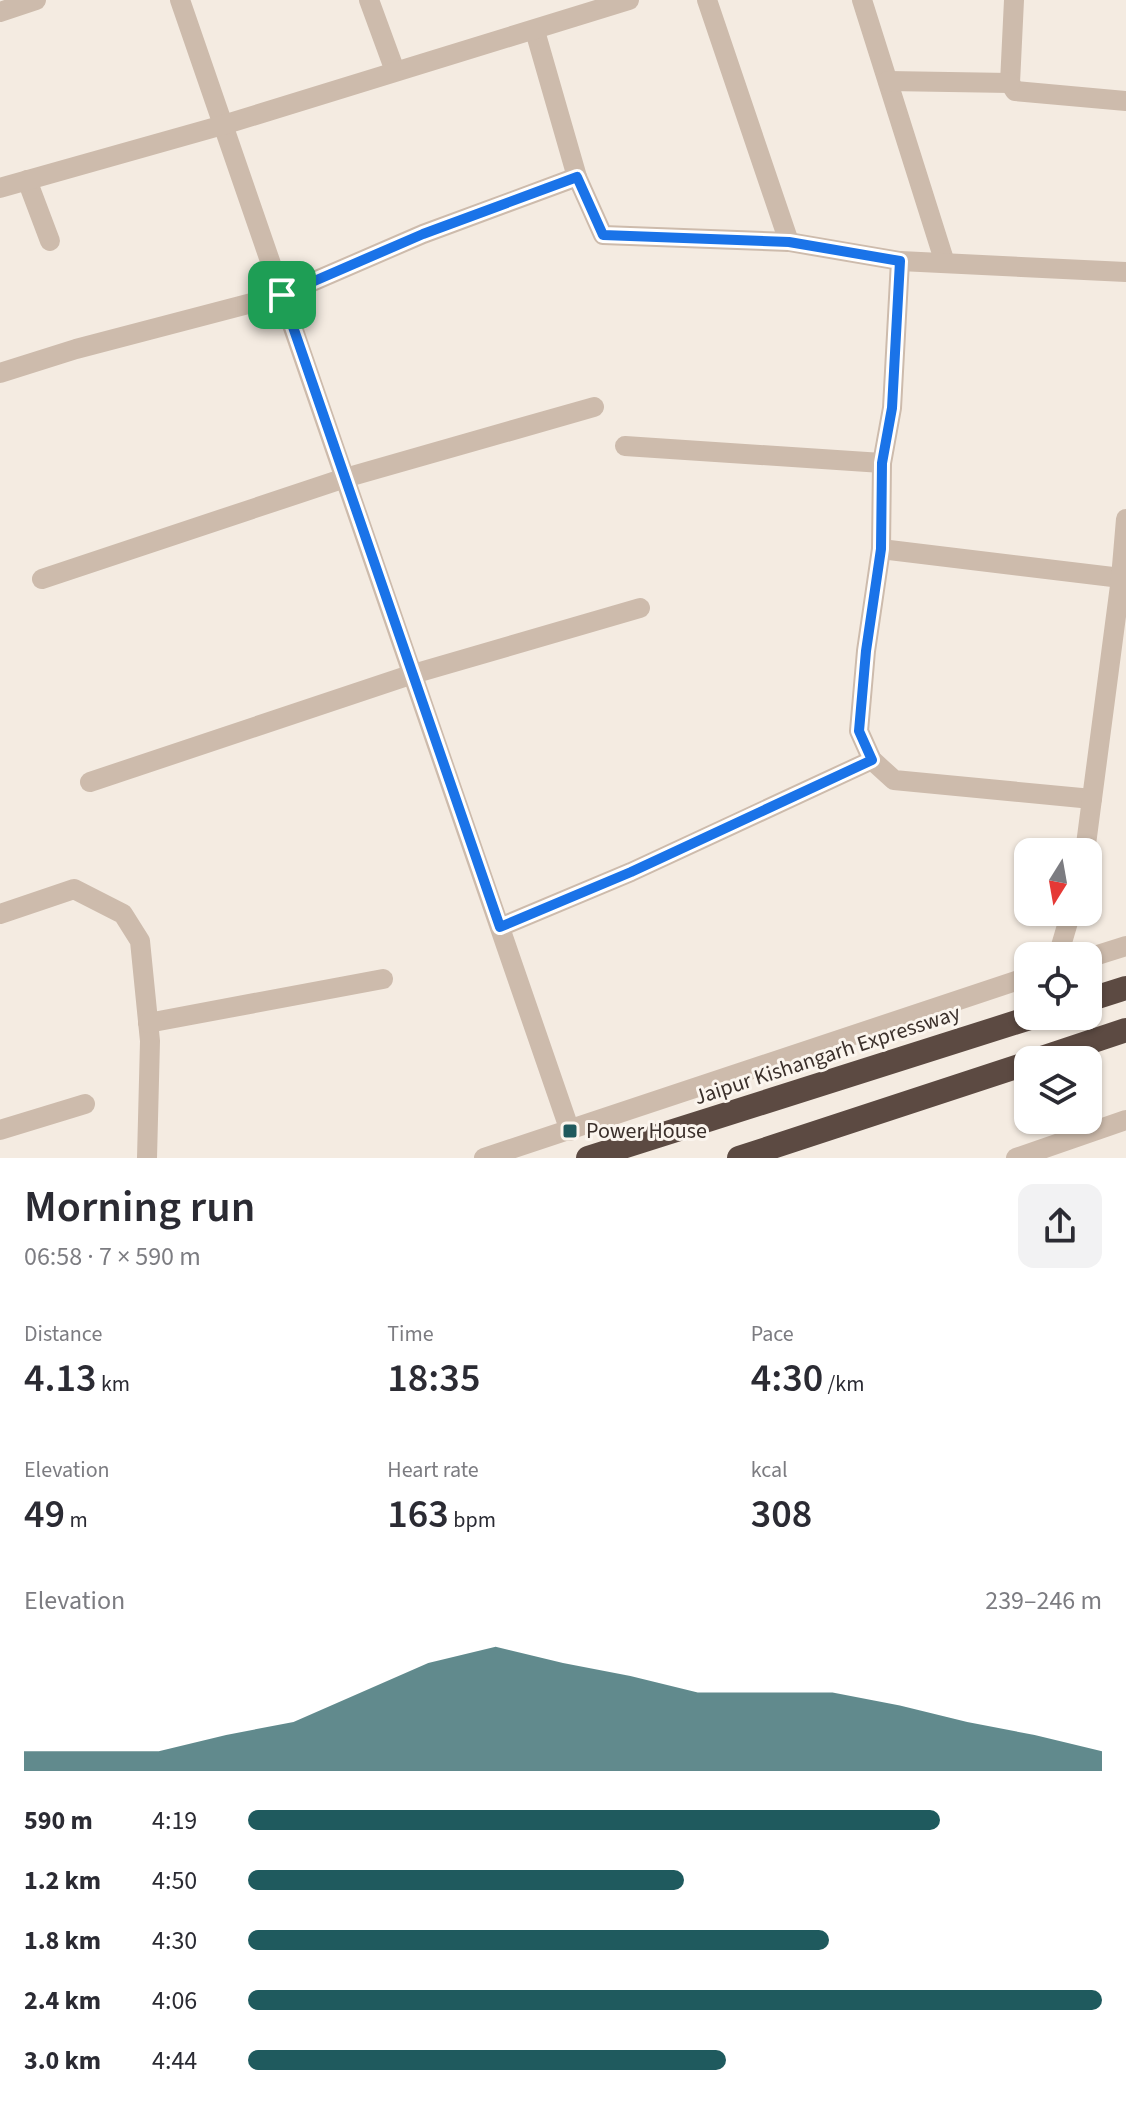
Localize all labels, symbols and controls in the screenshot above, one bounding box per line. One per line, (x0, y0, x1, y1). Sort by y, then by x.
pin (248, 261, 316, 329)
icon: arrive (260, 273, 304, 317)
north arrow (1014, 838, 1102, 926)
map controls (1014, 838, 1102, 1134)
button: locate (1014, 942, 1102, 1030)
street label: Jaipur Kishangarh Expressway (690, 997, 965, 1113)
button: layers (1014, 1046, 1102, 1134)
place label: Power House (586, 1115, 707, 1147)
marker: Power House (561, 1122, 579, 1140)
text: Morning run (24, 1176, 255, 1239)
button: share (1018, 1184, 1102, 1268)
text: 06:58 · 7 × 590 m (24, 1238, 201, 1275)
text: Distance (24, 1318, 102, 1350)
text: Time (387, 1318, 434, 1350)
text: Pace (751, 1318, 794, 1350)
text: 4.13 (24, 1350, 97, 1407)
text: 18:35 (387, 1350, 480, 1407)
text: 4:30 (751, 1350, 823, 1407)
text: km (97, 1368, 130, 1400)
text: /km (823, 1368, 864, 1400)
text: Elevation (24, 1454, 110, 1486)
text: Heart rate (387, 1454, 479, 1486)
text: kcal (751, 1454, 788, 1486)
text: 49 (24, 1486, 65, 1543)
text: 163 (387, 1486, 449, 1543)
text: 308 (751, 1486, 812, 1543)
text: m (65, 1504, 88, 1536)
text: bpm (449, 1504, 496, 1536)
text: Elevation (24, 1582, 125, 1619)
text: 239–246 m (985, 1582, 1102, 1619)
text: 590 m (24, 1802, 93, 1839)
text: 4:19 (152, 1802, 197, 1839)
text: 1.2 km (24, 1862, 101, 1899)
text: 4:50 (152, 1862, 197, 1899)
text: 1.8 km (24, 1922, 101, 1959)
text: 4:30 (152, 1922, 197, 1959)
text: 2.4 km (24, 1982, 101, 2019)
text: 4:06 (152, 1982, 197, 2019)
text: 3.0 km (24, 2042, 101, 2079)
text: 4:44 (152, 2042, 197, 2079)

